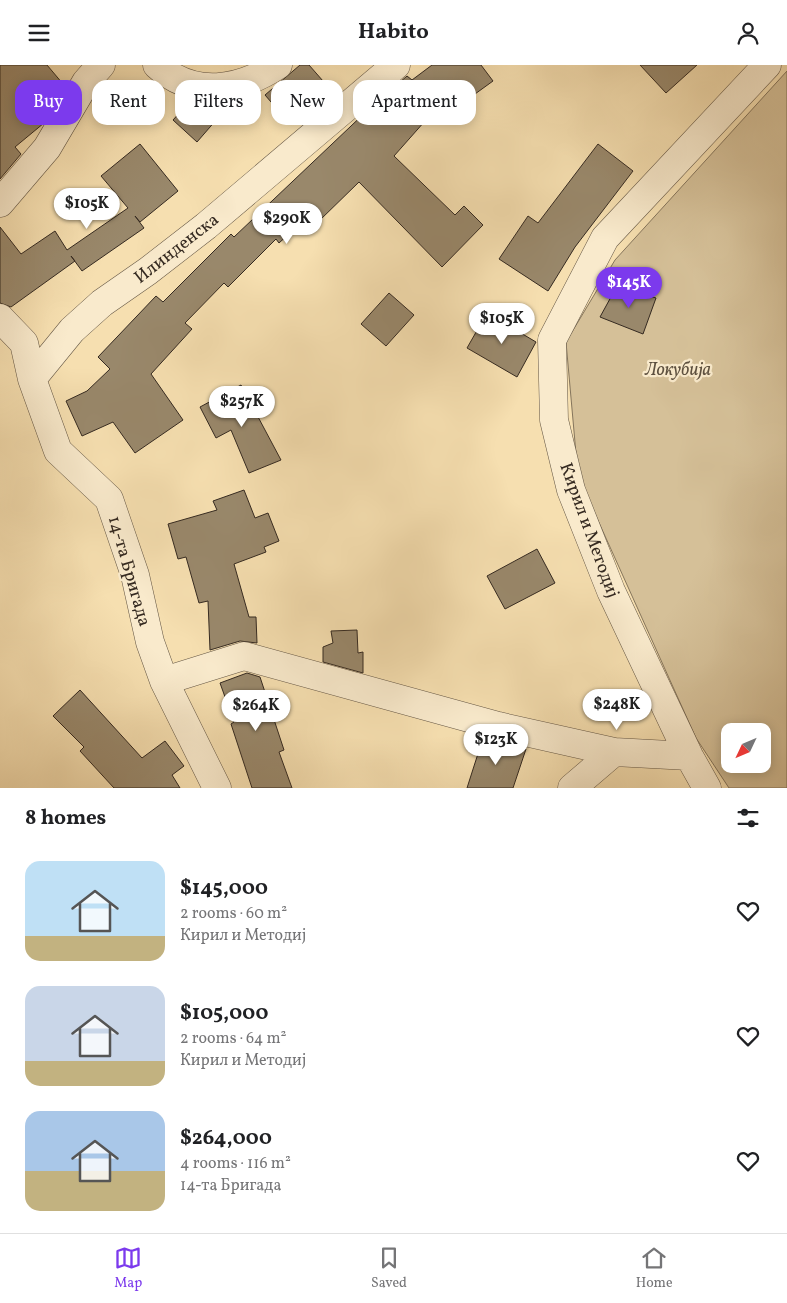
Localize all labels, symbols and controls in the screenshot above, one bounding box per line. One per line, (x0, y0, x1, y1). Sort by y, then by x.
text: Habito (358, 17, 429, 48)
icon: menu (25, 19, 53, 47)
icon: person (734, 19, 762, 47)
chip: Buy (15, 80, 82, 125)
chip: Rent (92, 80, 165, 125)
chip: Filters (175, 80, 261, 125)
chip: New (271, 80, 343, 125)
chip: Apartment (353, 80, 476, 125)
pin: $105K (52, 187, 122, 230)
text: $105K (65, 193, 109, 215)
pin: $290K (252, 203, 322, 245)
street label: Илинденска (129, 208, 225, 290)
text: $290K (263, 208, 311, 230)
pin: $145K (594, 267, 664, 309)
text: $145K (607, 272, 651, 294)
pin: $105K (467, 303, 537, 345)
text: $105K (480, 308, 524, 330)
park label: Локубија (644, 358, 711, 383)
pin: $257K (207, 385, 277, 428)
text: $257K (220, 391, 264, 413)
street label: Кирил и Методиј (553, 459, 625, 602)
street label: 14-та Бригада (101, 513, 156, 630)
pin: $264K (221, 689, 291, 732)
pin: $248K (582, 689, 652, 731)
text: $248K (594, 694, 640, 716)
text: $264K (232, 695, 280, 717)
pin: $123K (461, 723, 531, 766)
north arrow (721, 723, 771, 773)
map controls (721, 723, 771, 773)
text: $123K (474, 729, 518, 751)
text: 8 homes (25, 804, 106, 833)
icon: filters (734, 804, 762, 832)
text: $145,000 (180, 874, 268, 903)
icon: home (65, 881, 125, 941)
icon: heart (734, 897, 762, 925)
text: 2 rooms · 60 m² (180, 903, 287, 925)
text: Кирил и Методиј (180, 925, 306, 947)
text: $105,000 (180, 999, 268, 1028)
icon: home (65, 1006, 125, 1066)
icon: heart (734, 1022, 762, 1050)
text: 2 rooms · 64 m² (180, 1028, 287, 1050)
text: Кирил и Методиј (180, 1050, 306, 1072)
text: $264,000 (180, 1124, 272, 1153)
icon: home (65, 1131, 125, 1191)
icon: heart (734, 1147, 762, 1175)
text: 4 rooms · 116 m² (180, 1153, 291, 1175)
text: 14-та Бригада (180, 1175, 281, 1197)
tab: Map (114, 1244, 142, 1293)
tab: Saved (371, 1244, 407, 1293)
tab: Home (636, 1244, 673, 1293)

